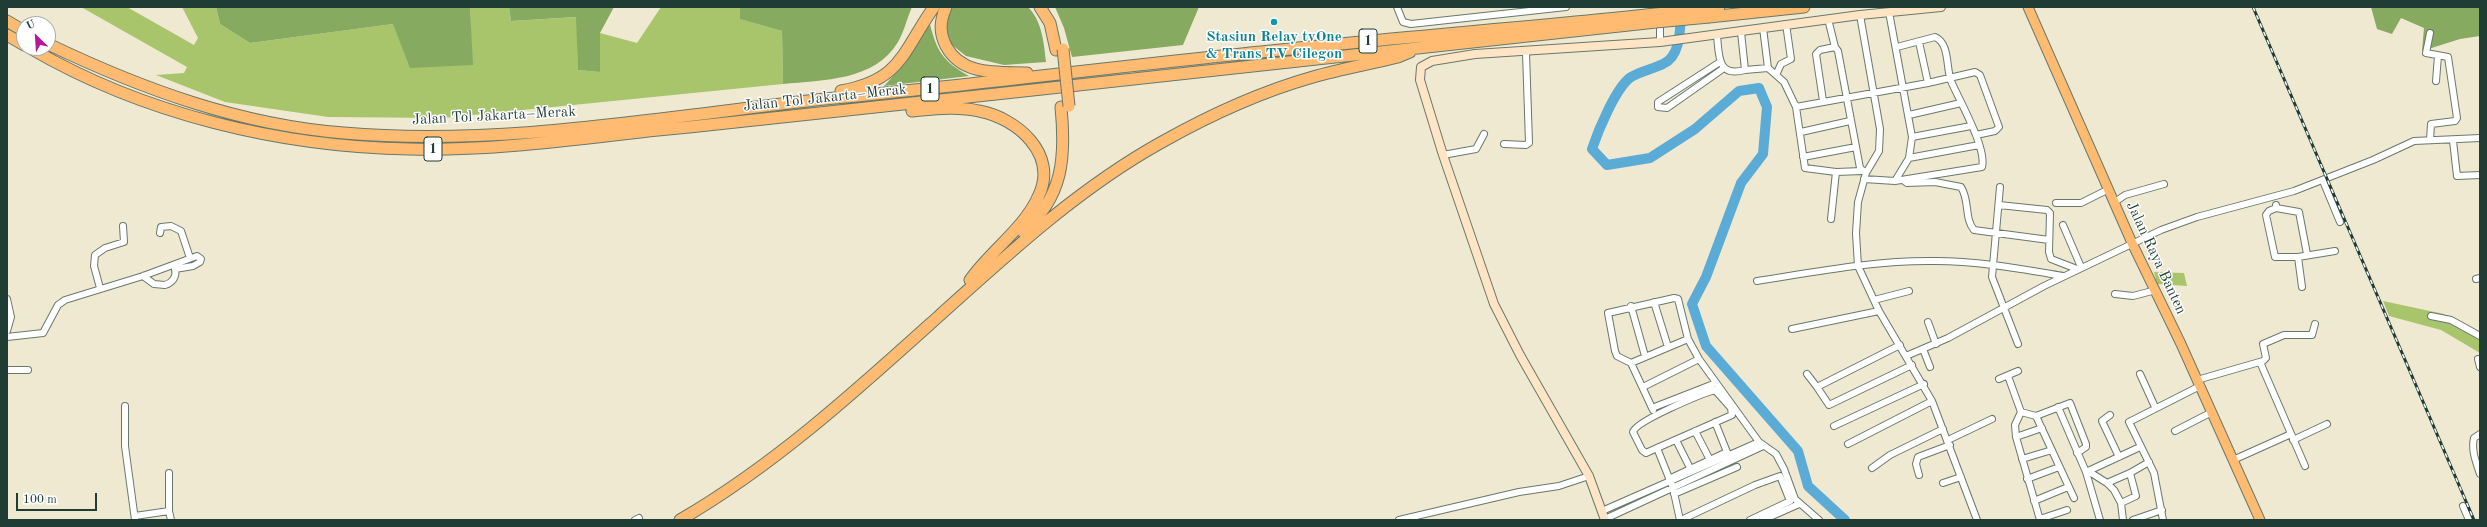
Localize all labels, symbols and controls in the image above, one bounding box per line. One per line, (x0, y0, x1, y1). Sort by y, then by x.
north arrow (16, 16, 56, 56)
marker: Stasiun Relay tvOne & Trans TV Cilegon (1269, 17, 1279, 27)
text: U (25, 19, 37, 32)
place label: Stasiun Relay tvOne & Trans TV Cilegon (1206, 28, 1342, 63)
road number: 1 (1359, 29, 1377, 53)
road number: 1 (921, 77, 939, 101)
street label: Jalan Tol Jakarta–Merak (742, 80, 908, 116)
street label: Jalan Tol Jakarta–Merak (411, 103, 577, 129)
road number: 1 (424, 137, 442, 161)
street label: Jalan Raya Banten (2122, 199, 2190, 317)
scale bar (18, 485, 99, 511)
text: 100 m (23, 494, 57, 506)

